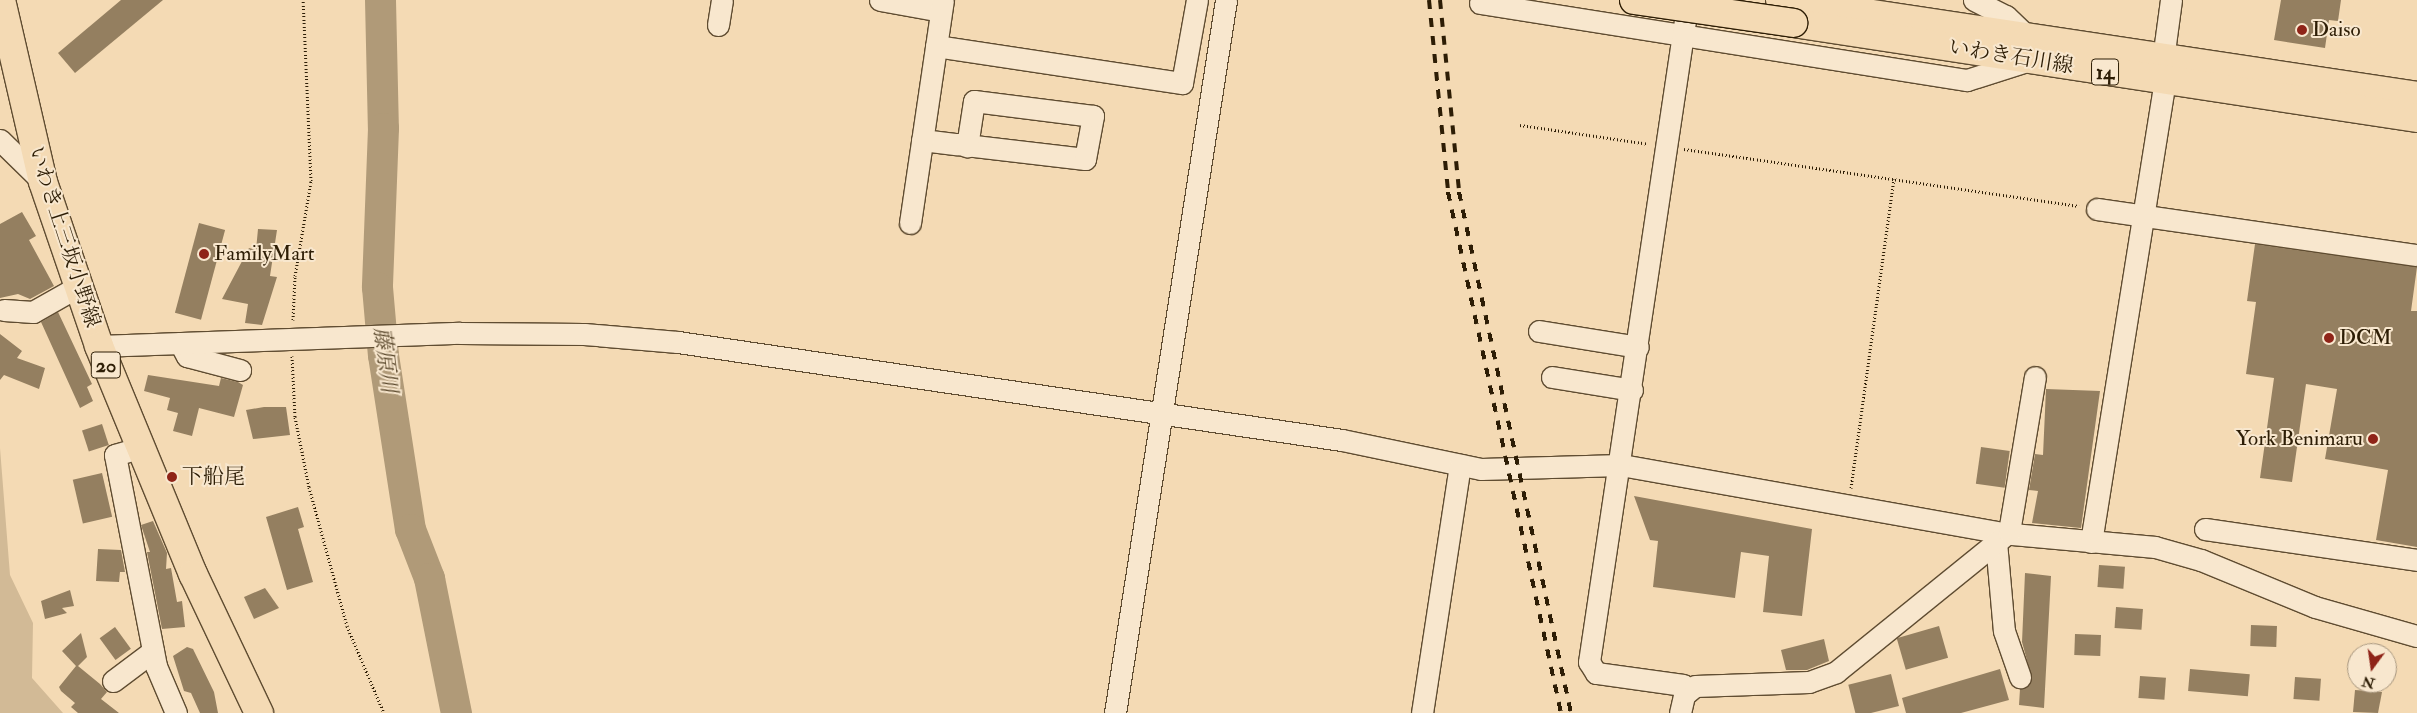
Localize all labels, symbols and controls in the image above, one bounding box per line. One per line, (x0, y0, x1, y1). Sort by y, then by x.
place label: Daiso (2312, 17, 2361, 43)
marker: Daiso (2296, 24, 2308, 36)
street label: いわき石川線 (1947, 35, 2075, 79)
road number: 14 (2090, 54, 2120, 90)
street label: いわき上三坂小野線 (23, 143, 105, 331)
place label: FamilyMart (214, 241, 315, 267)
marker: FamilyMart (198, 248, 210, 260)
place label: DCM (2339, 325, 2392, 351)
water label: 藤原川 (368, 326, 402, 394)
marker: DCM (2323, 332, 2335, 344)
road number: 20 (90, 348, 122, 382)
place label: York Benimaru (2236, 426, 2363, 452)
marker: York Benimaru (2367, 433, 2379, 445)
place label: 下船尾 (182, 464, 245, 490)
marker: 下船尾 (166, 471, 178, 483)
north arrow (2347, 643, 2397, 693)
text: N (2360, 672, 2377, 692)

